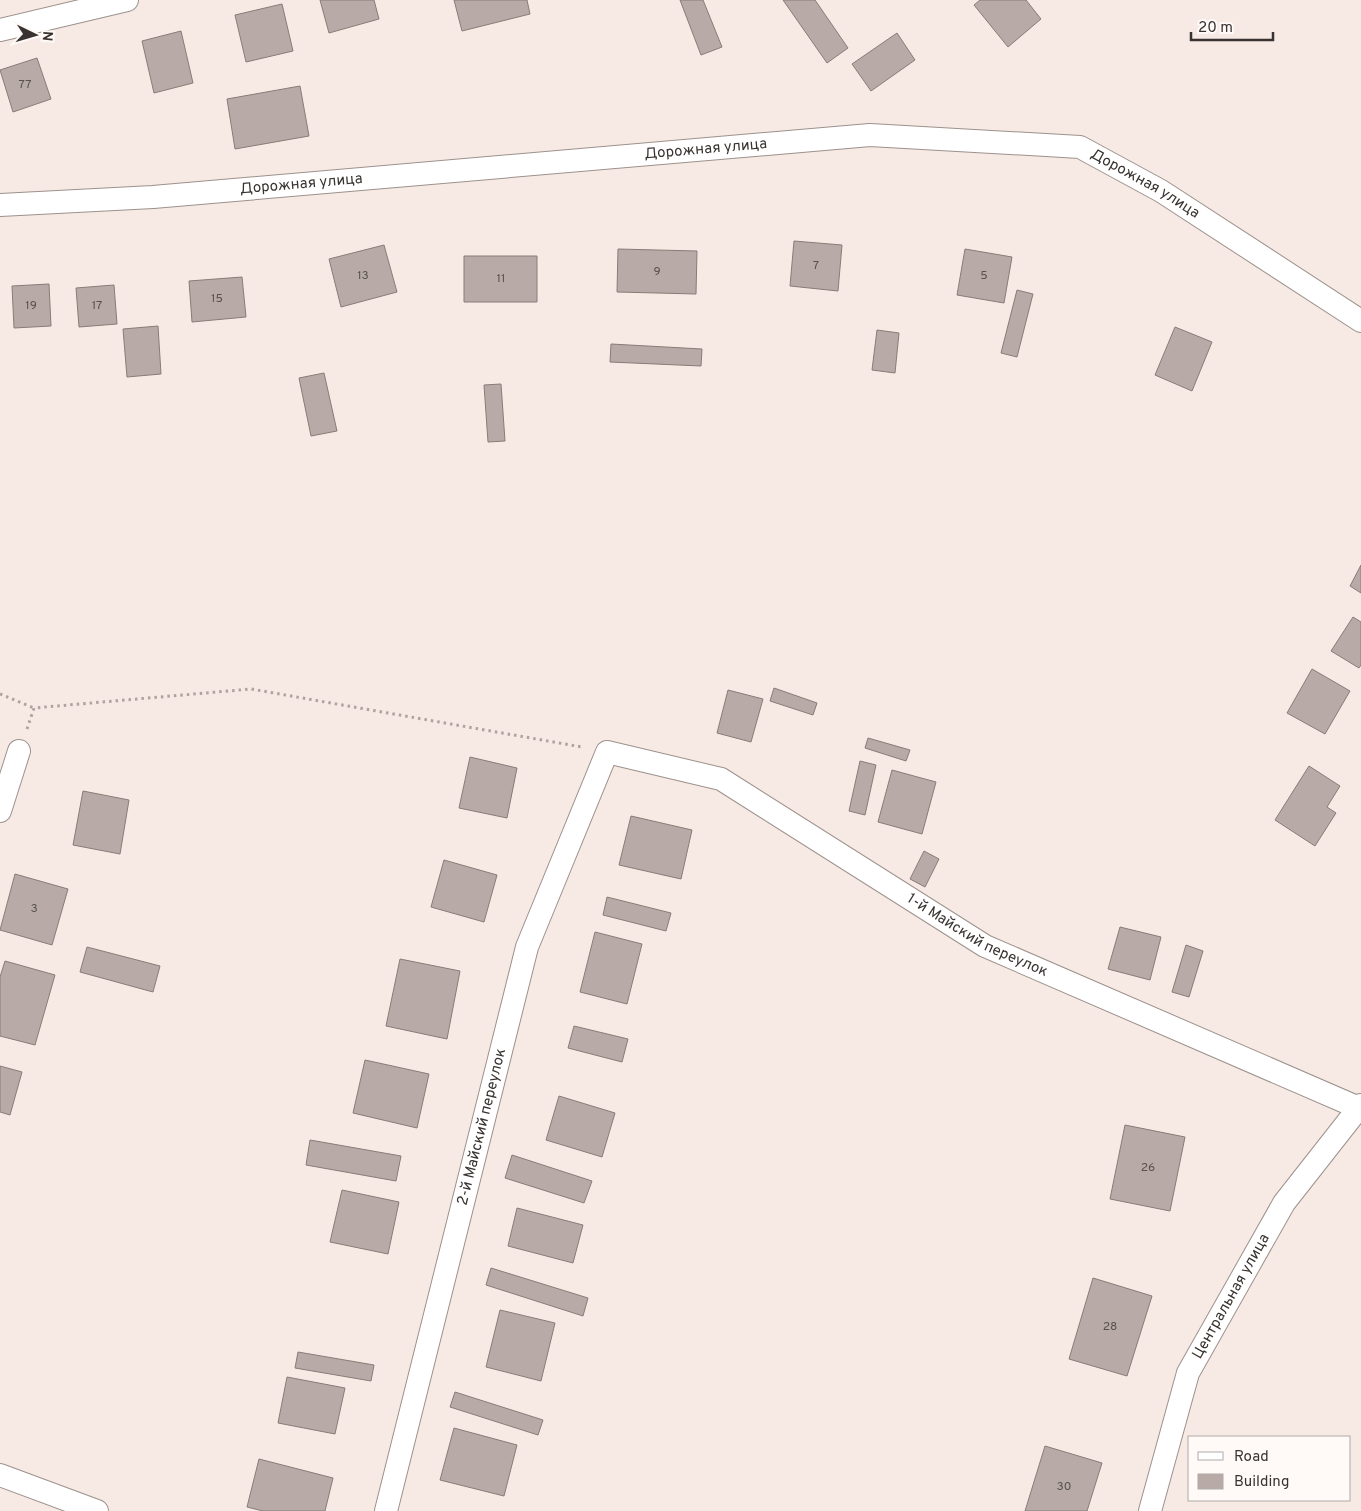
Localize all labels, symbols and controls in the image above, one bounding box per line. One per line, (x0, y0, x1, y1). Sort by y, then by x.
north arrow (10, 10, 60, 60)
scale bar (1191, 10, 1274, 42)
text: 20 m (1198, 19, 1233, 38)
text: N (38, 30, 55, 42)
house number: 77 (19, 77, 31, 93)
street label: Дорожная улица (644, 134, 768, 164)
street label: Дорожная улица (1087, 145, 1203, 223)
street label: Дорожная улица (239, 169, 363, 199)
house number: 7 (813, 258, 819, 274)
house number: 9 (653, 264, 661, 280)
house number: 13 (357, 268, 369, 284)
house number: 5 (980, 268, 988, 284)
house number: 11 (497, 271, 505, 287)
house number: 15 (211, 291, 223, 307)
house number: 19 (25, 298, 37, 314)
house number: 17 (92, 298, 102, 314)
street label: 1-й Майский переулок (903, 889, 1051, 982)
house number: 3 (30, 901, 38, 917)
street label: 2-й Майский переулок (453, 1046, 511, 1207)
house number: 26 (1141, 1160, 1155, 1176)
street label: Центральная улица (1188, 1231, 1274, 1362)
house number: 28 (1103, 1319, 1117, 1335)
legend (1188, 1436, 1351, 1501)
text: Road (1234, 1448, 1269, 1467)
text: Building (1234, 1473, 1289, 1492)
house number: 30 (1057, 1479, 1071, 1495)

